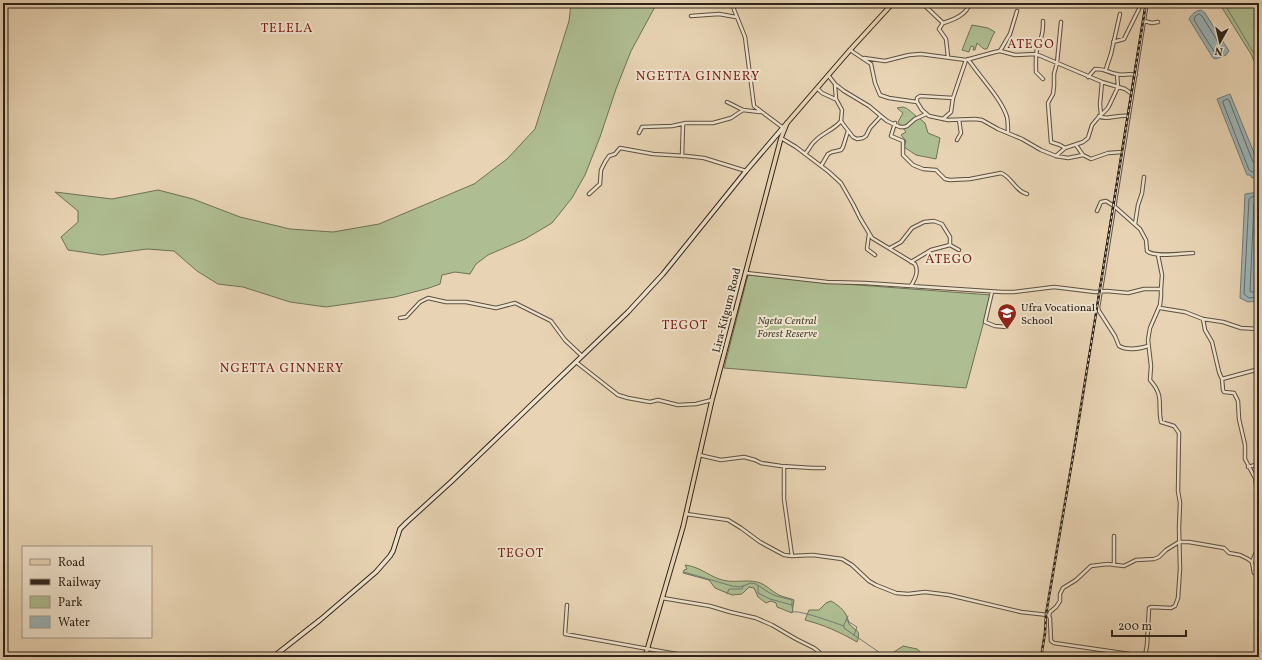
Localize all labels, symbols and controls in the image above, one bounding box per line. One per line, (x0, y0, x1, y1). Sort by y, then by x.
district label: TELELA (261, 20, 313, 38)
north arrow (1200, 22, 1240, 62)
district label: ATEGO (1007, 36, 1055, 54)
text: N (1214, 42, 1224, 58)
district label: NGETTA GINNERY (636, 68, 760, 86)
district label: ATEGO (925, 251, 973, 269)
street label: Lira-Kitgum Road (710, 266, 745, 354)
place label: Ufra Vocational School (1021, 301, 1095, 329)
school or university icon: Ufra Vocational School (996, 302, 1018, 330)
park label: Ngeta Central Forest Reserve (757, 314, 817, 342)
district label: TEGOT (662, 317, 708, 335)
district label: NGETTA GINNERY (220, 360, 344, 378)
district label: TEGOT (498, 545, 544, 563)
legend (22, 546, 152, 638)
text: Road (58, 555, 85, 571)
text: Railway (58, 575, 101, 591)
text: Park (58, 595, 83, 611)
scale bar (1112, 612, 1186, 638)
text: Water (58, 615, 90, 631)
text: 200 m (1118, 619, 1152, 635)

